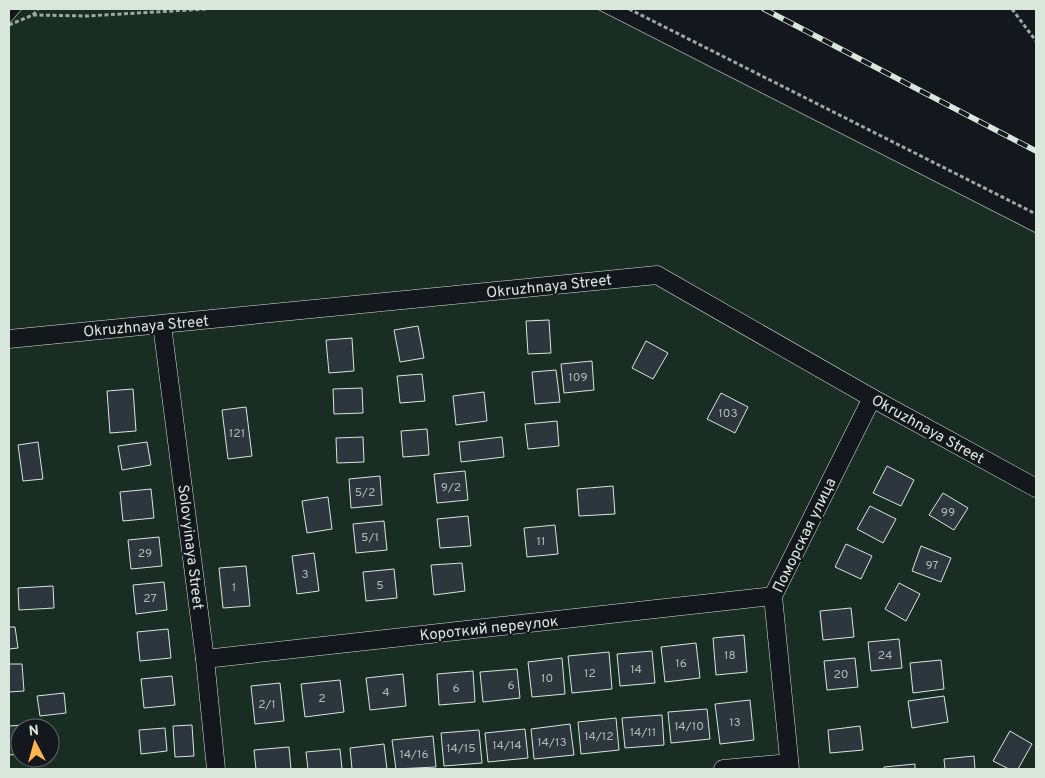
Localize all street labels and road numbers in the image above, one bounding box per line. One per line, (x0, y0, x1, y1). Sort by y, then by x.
street label: Okruzhnaya Street (485, 271, 613, 304)
street label: Okruzhnaya Street (82, 313, 210, 342)
street label: Okruzhnaya Street (868, 391, 987, 469)
street label: Поморская улица (769, 475, 841, 596)
street label: Solovyinaya Street (172, 484, 207, 611)
street label: Короткий переулок (419, 613, 559, 646)

